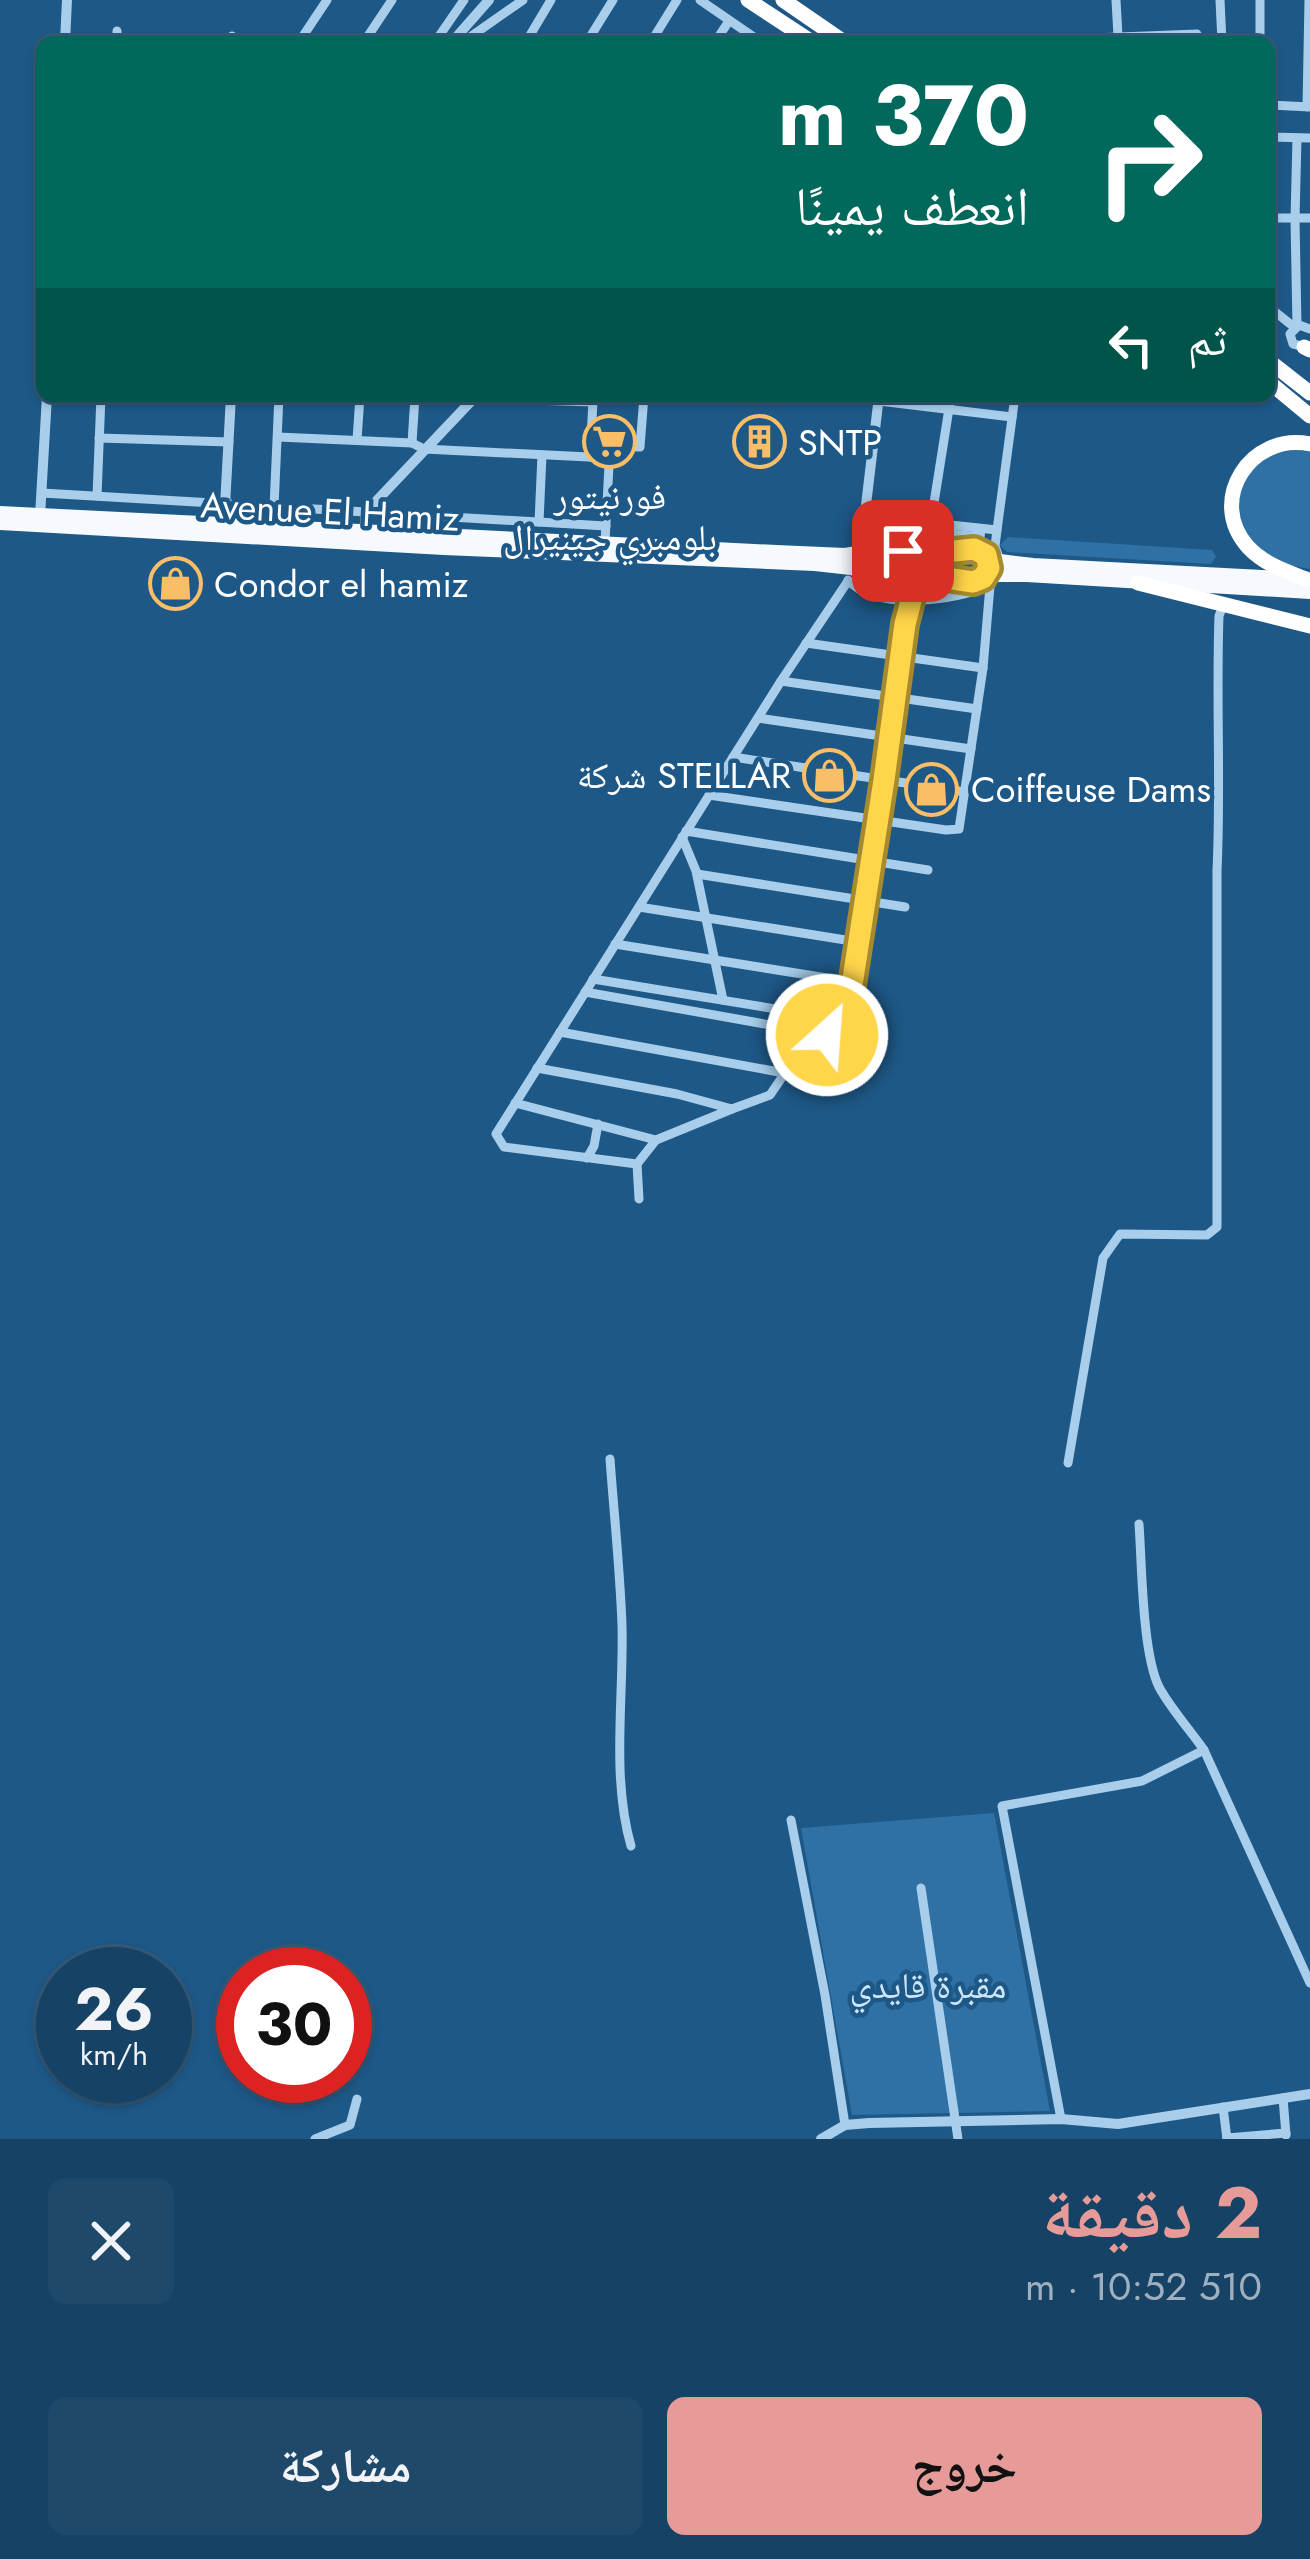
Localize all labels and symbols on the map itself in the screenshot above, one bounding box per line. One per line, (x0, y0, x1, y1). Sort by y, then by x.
supermarket icon: فورنيتور بلومبري جينيرال (582, 413, 638, 469)
building icon: SNTP (731, 414, 787, 470)
place label: SNTP (798, 416, 882, 468)
place label: فورنيتور بلومبري جينيرال (503, 470, 717, 566)
street label: Avenue El Hamiz (199, 478, 461, 544)
pin (852, 500, 954, 602)
shop icon: Condor el hamiz (147, 556, 203, 612)
place label: Condor el hamiz (214, 558, 469, 610)
shop icon: شركة STELLAR (802, 747, 858, 803)
place label: شركة STELLAR (577, 749, 791, 801)
shop icon: Coiffeuse Dams (904, 761, 960, 817)
place label: Coiffeuse Dams (971, 763, 1211, 815)
position arrow (764, 972, 890, 1098)
speed limit sign: 30 (216, 1947, 372, 2103)
park label: مقبرة قايدي (850, 1959, 1006, 2014)

